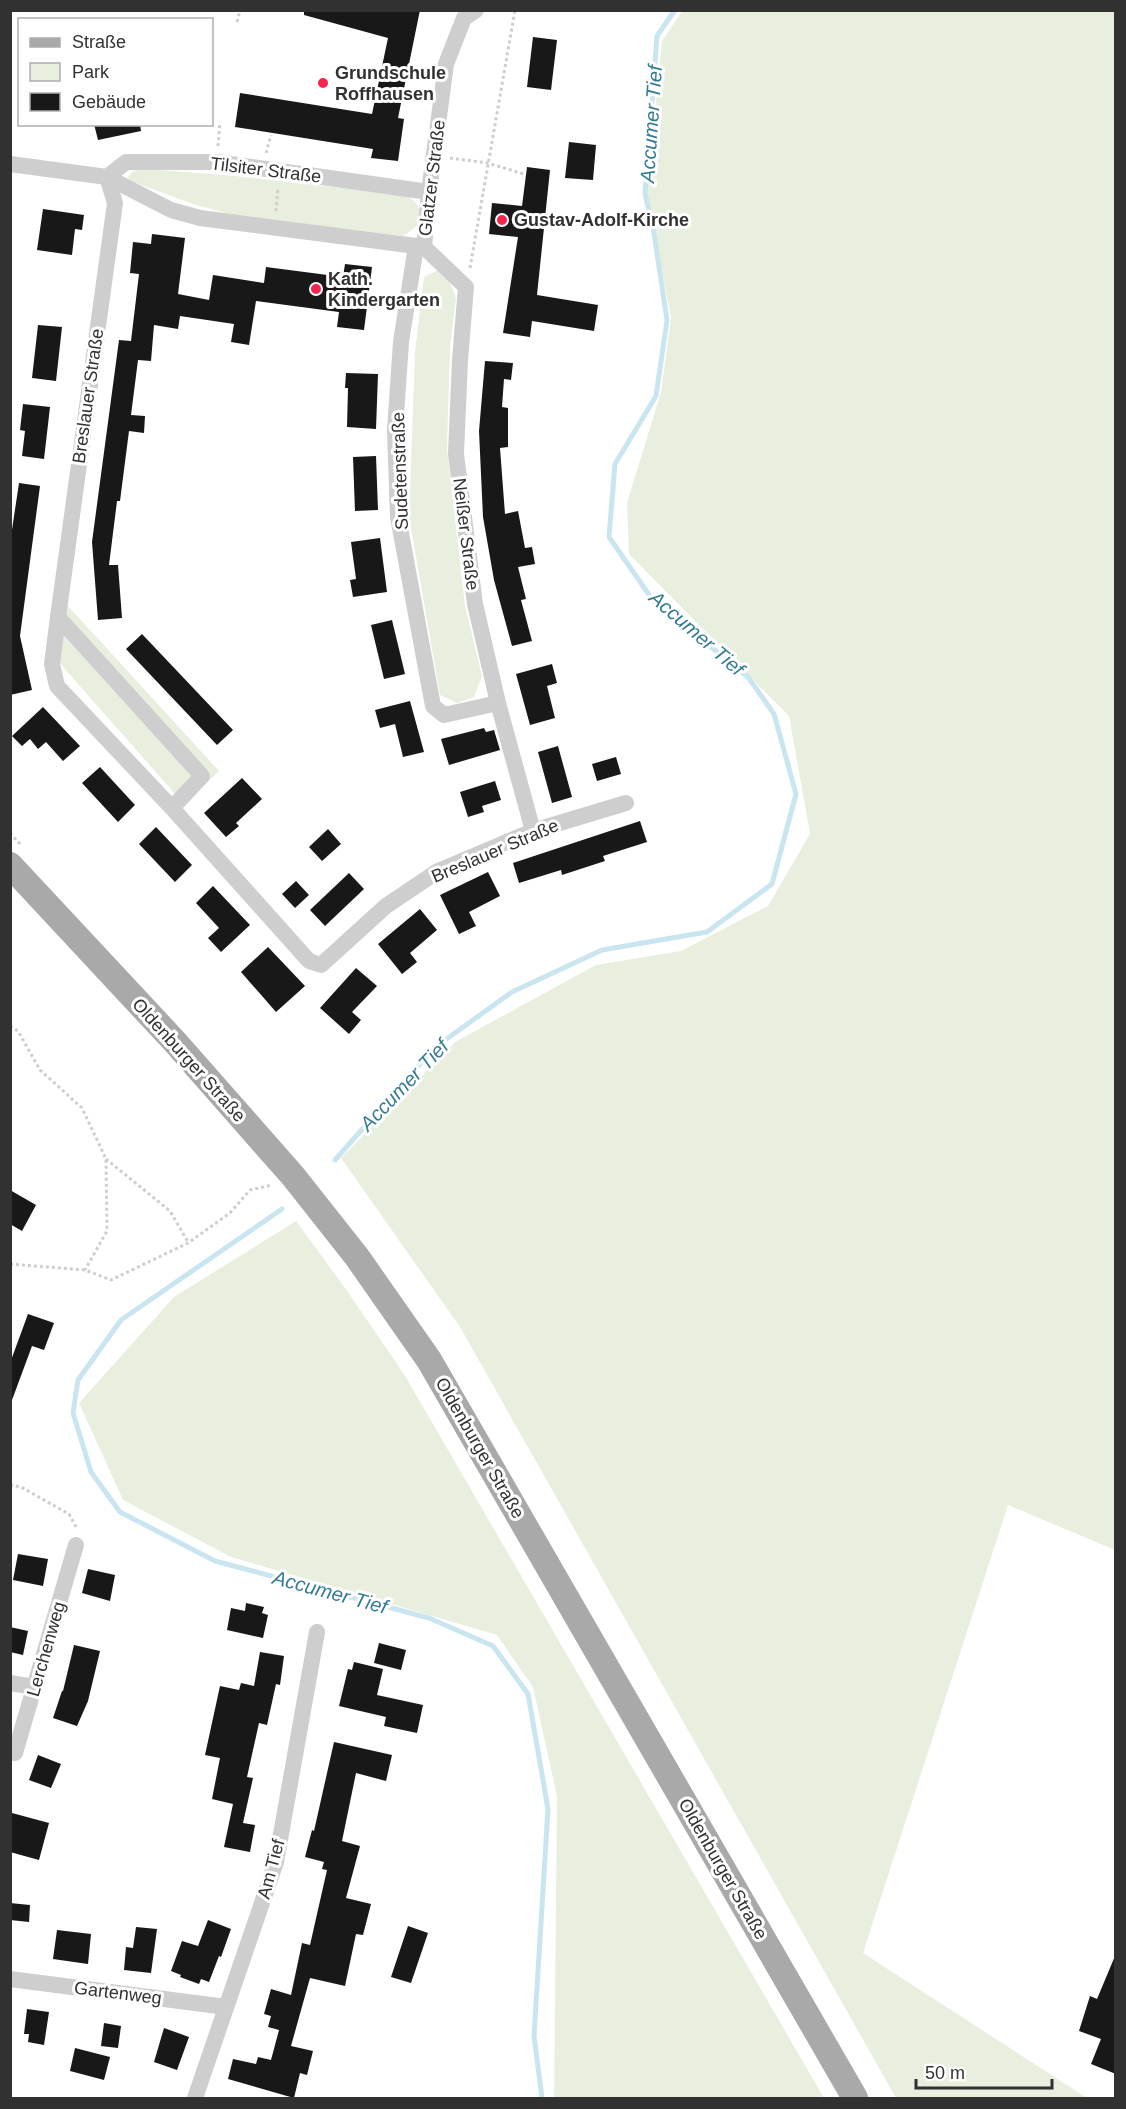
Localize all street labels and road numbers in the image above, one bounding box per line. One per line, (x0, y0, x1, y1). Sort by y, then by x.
street label: Glatzer Straße (415, 119, 449, 237)
street label: Tilsiter Straße (210, 153, 322, 187)
street label: Breslauer Straße (69, 327, 107, 465)
street label: Sudetenstraße (388, 412, 412, 530)
street label: Neißer Straße (449, 477, 483, 591)
street label: Breslauer Straße (428, 815, 562, 887)
street label: Oldenburger Straße (128, 994, 250, 1126)
street label: Oldenburger Straße (432, 1374, 528, 1522)
street label: Lerchenweg (23, 1599, 69, 1699)
street label: Oldenburger Straße (675, 1795, 771, 1943)
street label: Am Tief (253, 1836, 289, 1901)
street label: Gartenweg (73, 1978, 163, 2008)

